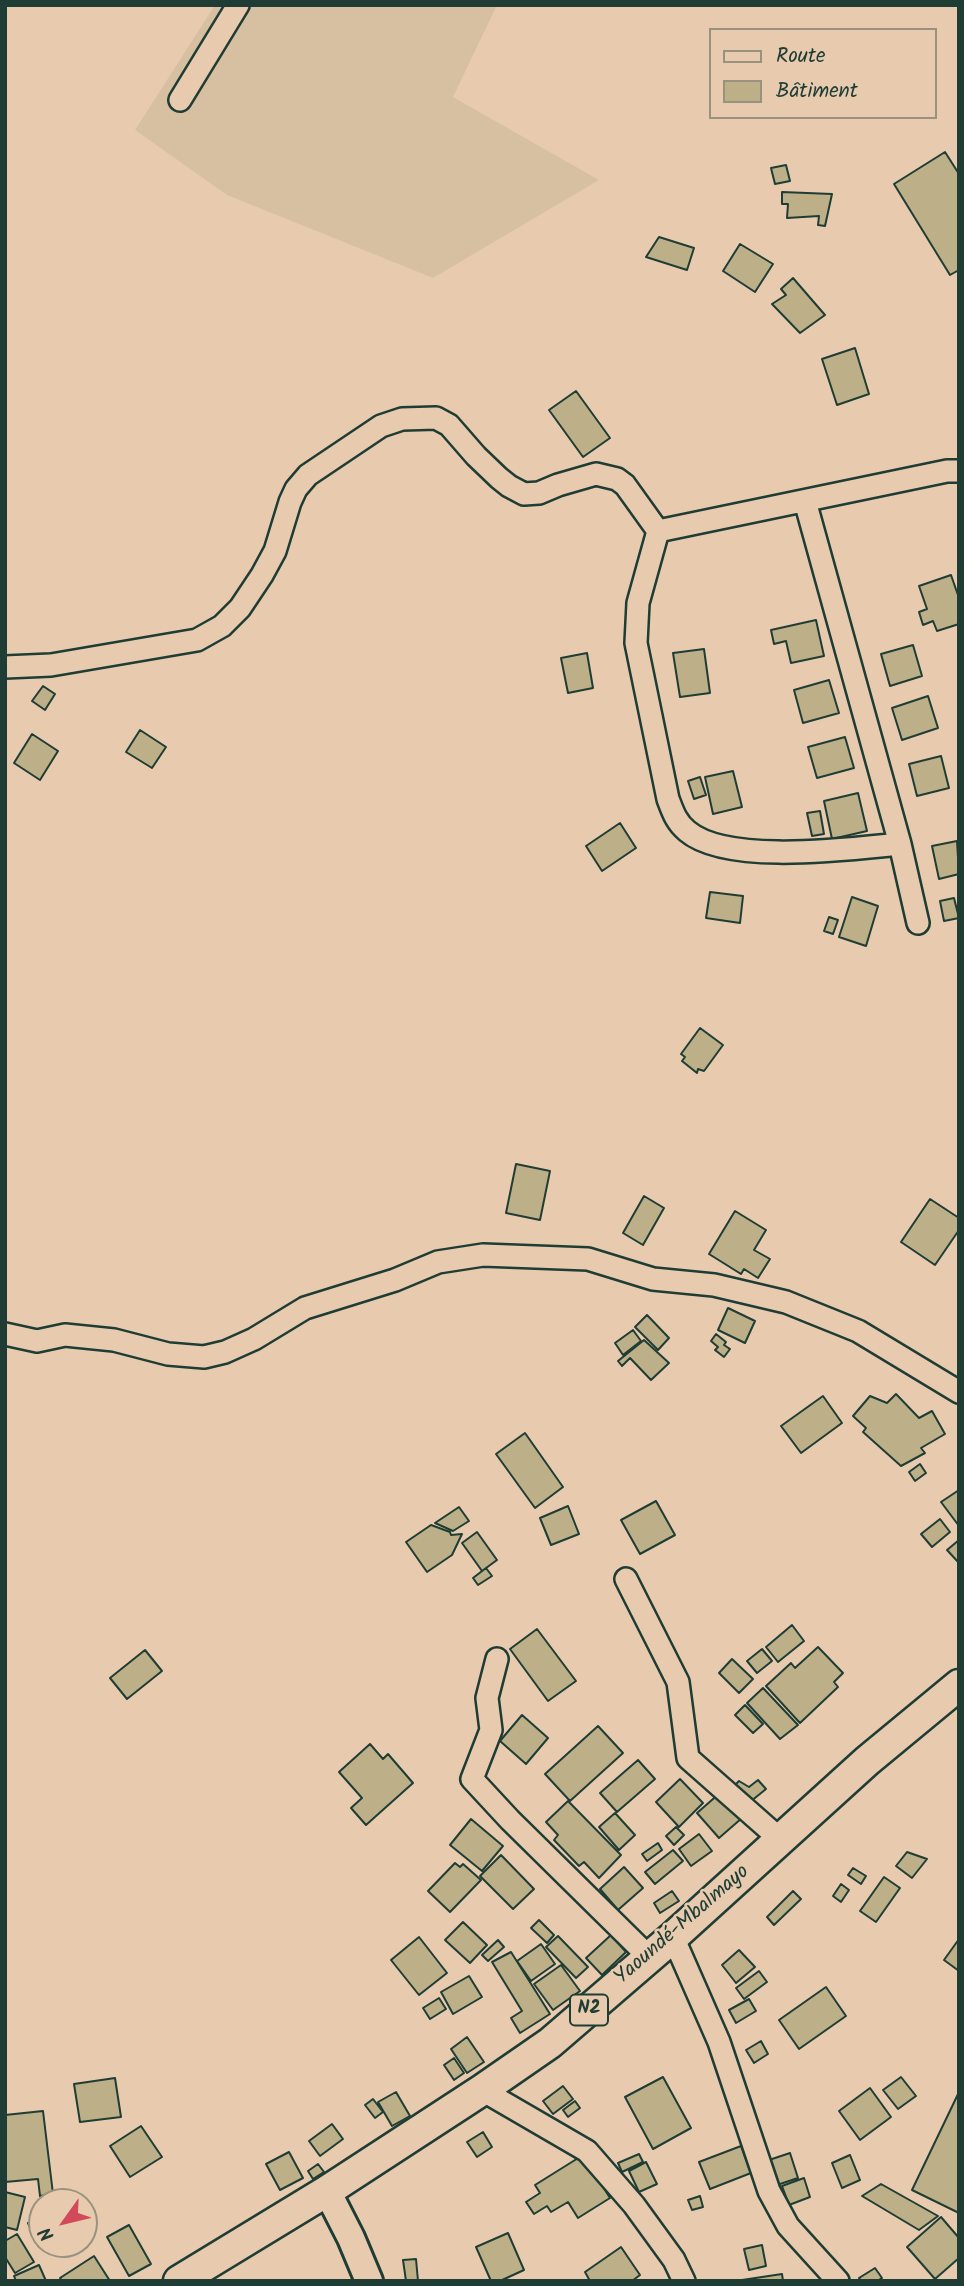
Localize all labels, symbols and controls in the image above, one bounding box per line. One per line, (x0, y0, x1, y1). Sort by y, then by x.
legend (708, 28, 936, 119)
text: Route (776, 40, 825, 73)
text: Bâtiment (776, 75, 858, 108)
street label: Yaoundé-Mbalmayo (610, 1861, 756, 1991)
road number: N2 (570, 1994, 608, 2026)
north arrow (28, 2188, 98, 2258)
text: N (31, 2220, 63, 2247)

